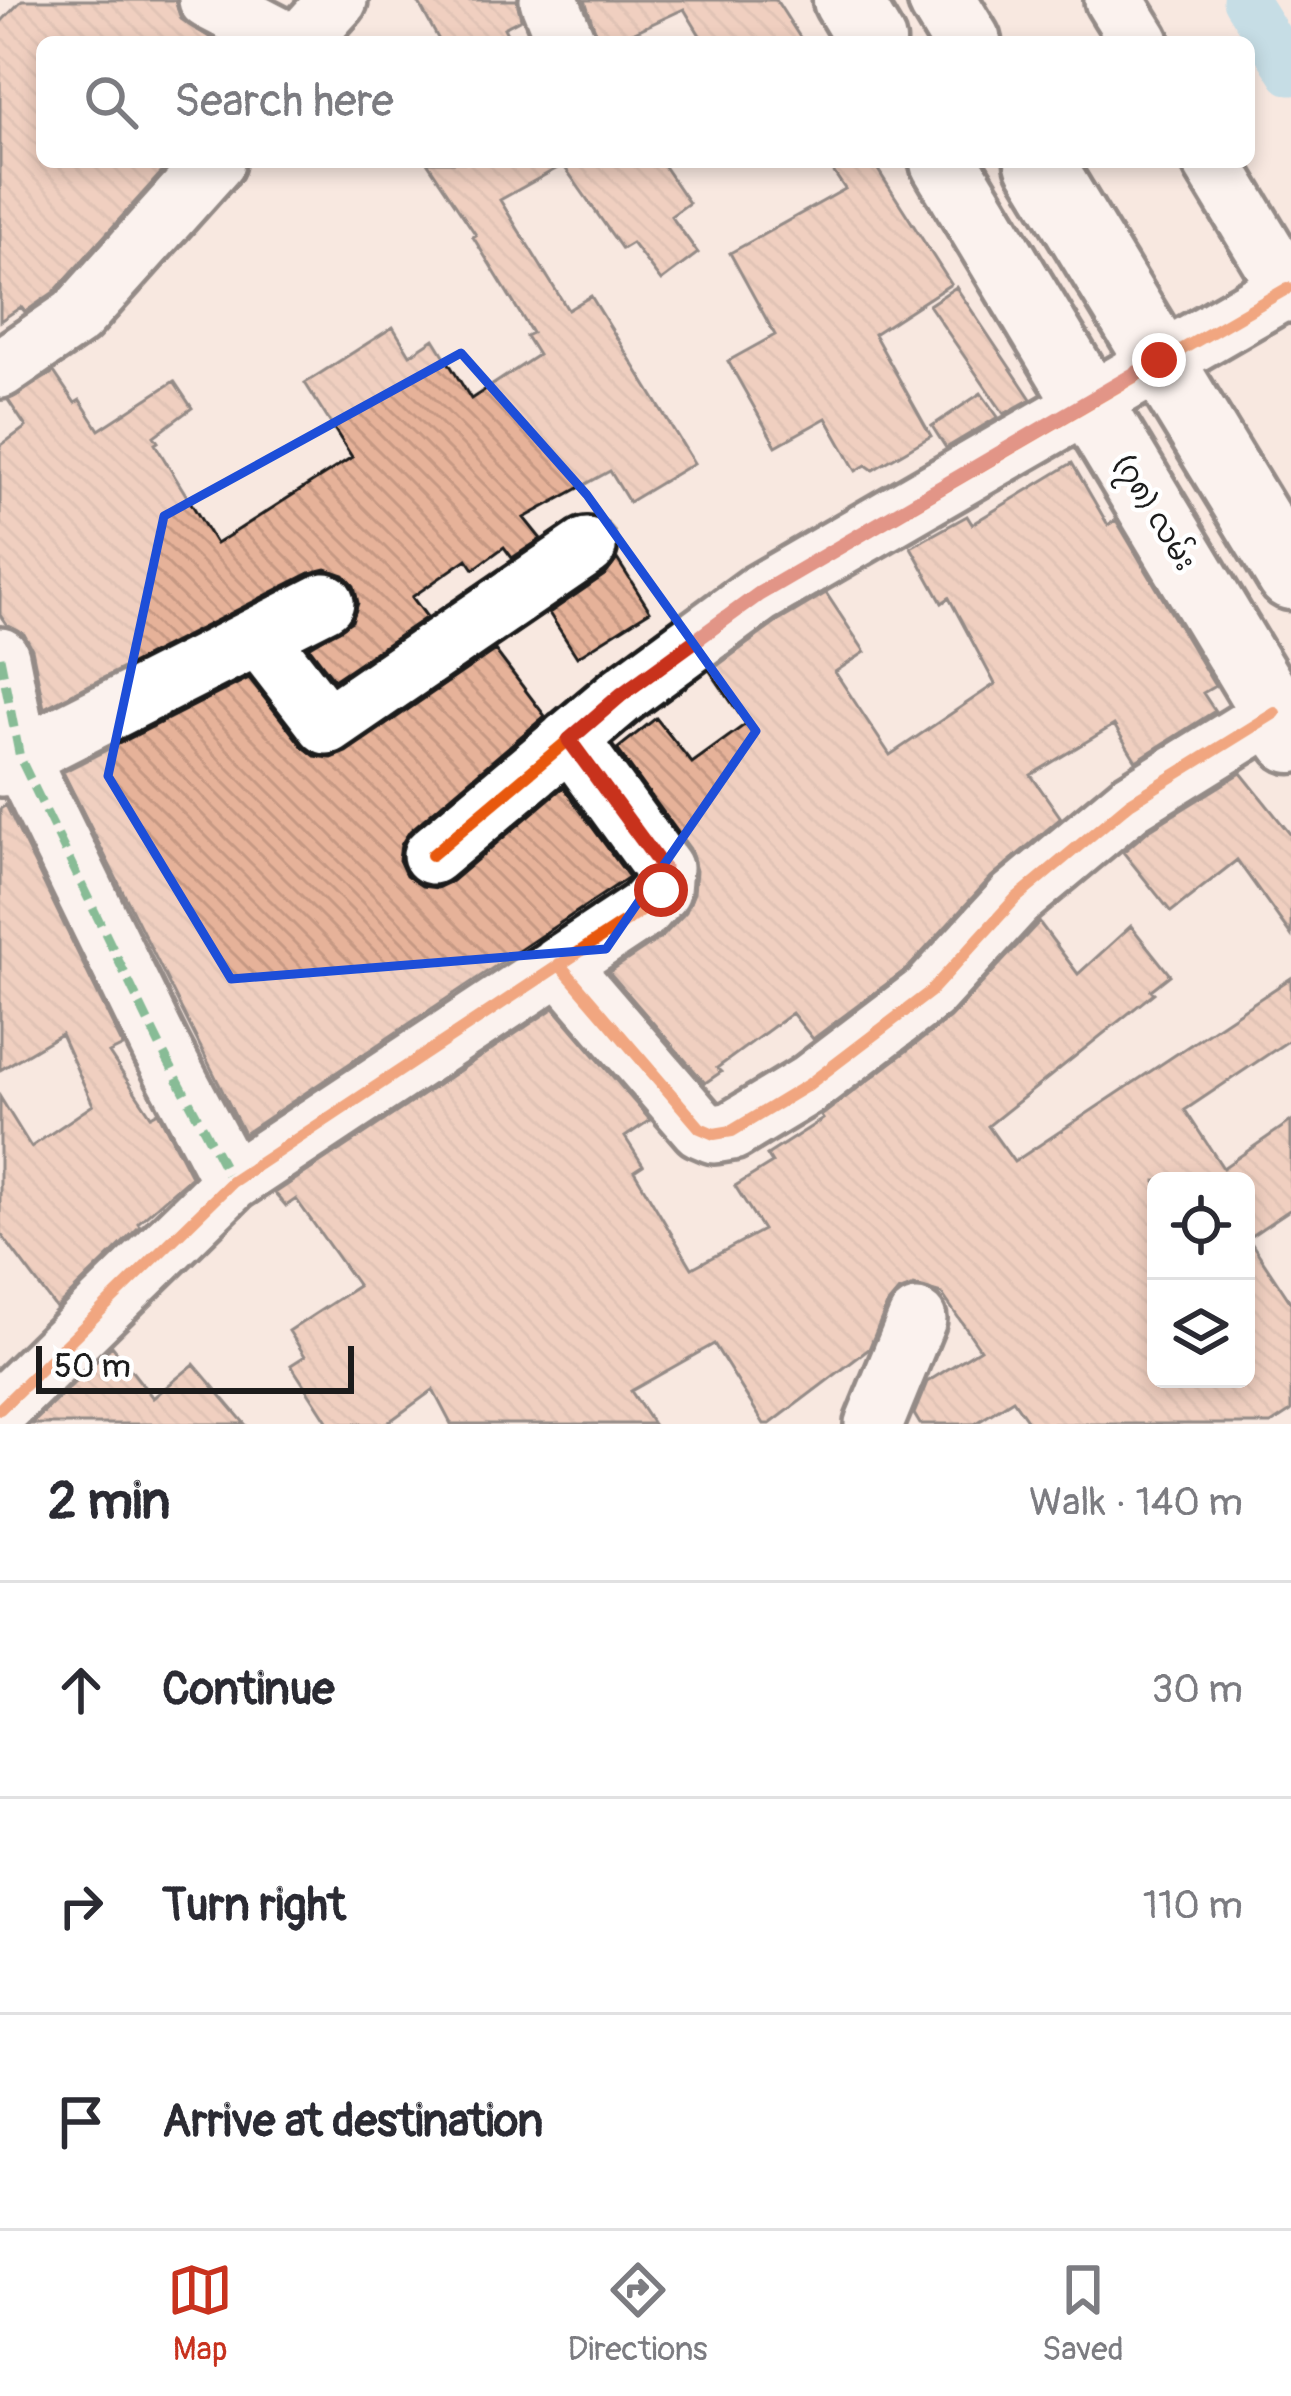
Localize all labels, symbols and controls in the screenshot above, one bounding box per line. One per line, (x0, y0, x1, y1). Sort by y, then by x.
search box (36, 36, 1255, 168)
icon: search (78, 69, 144, 135)
text: Search here (174, 74, 394, 130)
route end (1132, 333, 1186, 387)
street label: (၇၈) လမ်း (1100, 445, 1207, 581)
route start (634, 863, 688, 917)
map controls (1147, 1172, 1255, 1388)
button: locate (1147, 1172, 1255, 1280)
button: layers (1147, 1280, 1255, 1388)
scale bar (36, 1340, 354, 1393)
text: 50 m (54, 1346, 131, 1387)
text: 2 min (48, 1470, 170, 1534)
text: Walk · 140 m (1029, 1478, 1243, 1527)
icon: ahead (48, 1657, 114, 1723)
text: Continue (162, 1662, 335, 1718)
text: 30 m (1152, 1665, 1243, 1714)
icon: right (48, 1873, 114, 1939)
text: Turn right (162, 1878, 346, 1934)
text: 110 m (1143, 1881, 1243, 1930)
icon: arrive (48, 2089, 114, 2155)
text: Arrive at destination (162, 2094, 543, 2150)
tab: Map (167, 2257, 233, 2370)
tab: Directions (568, 2257, 708, 2370)
tab: Saved (1042, 2257, 1124, 2370)

